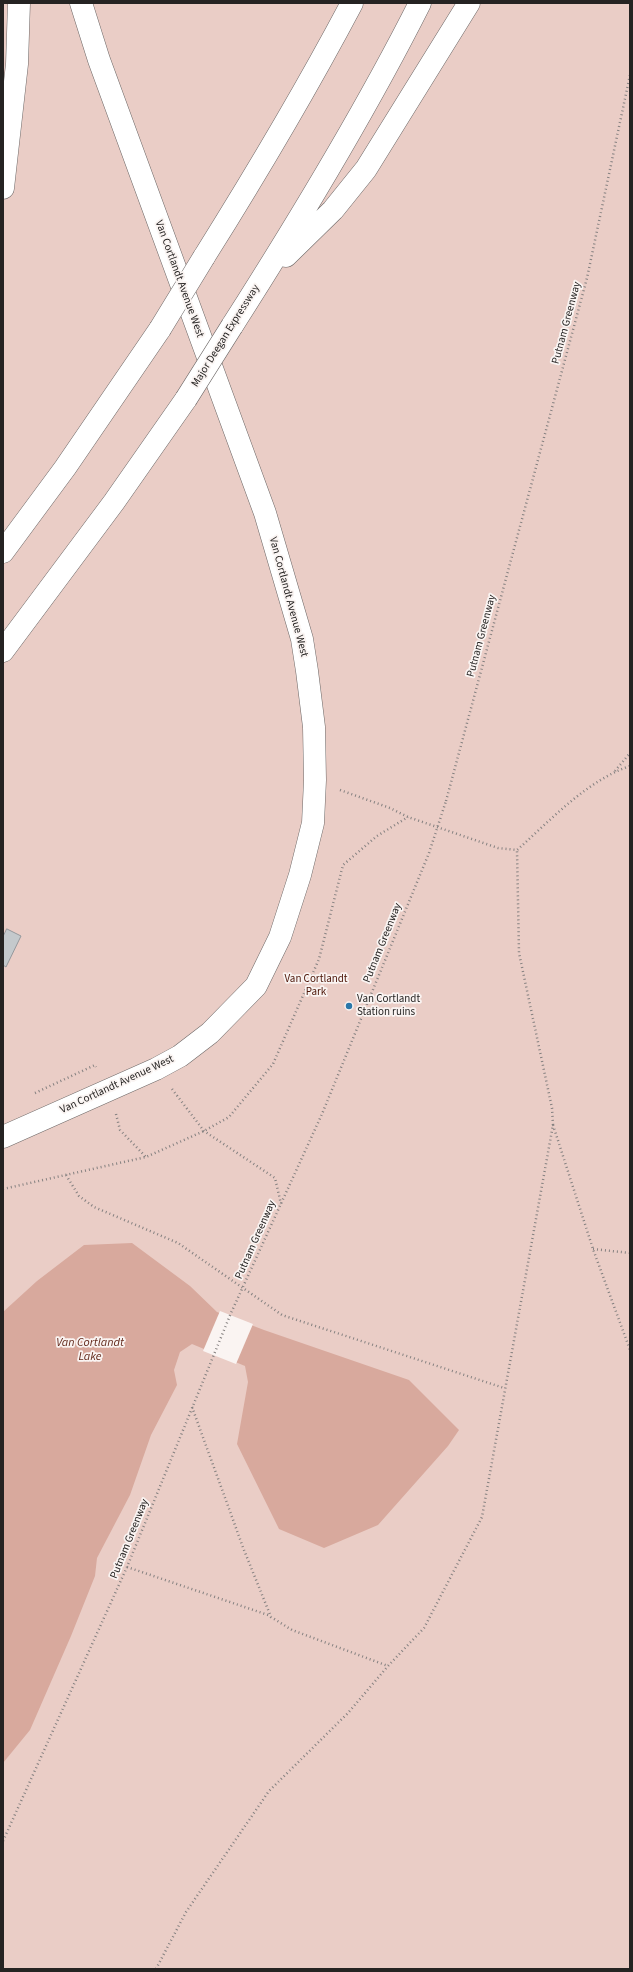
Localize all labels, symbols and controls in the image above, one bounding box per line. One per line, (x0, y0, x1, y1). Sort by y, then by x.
street label: Van Cortlandt Avenue West (152, 219, 206, 339)
street label: Putnam Greenway (550, 280, 584, 366)
street label: Major Deegan Expressway (189, 282, 263, 390)
street label: Van Cortlandt Avenue West (266, 536, 310, 658)
street label: Putnam Greenway (465, 593, 499, 679)
street label: Putnam Greenway (361, 901, 405, 985)
park label: Van Cortlandt Park (284, 973, 348, 999)
place label: Van Cortlandt Station ruins (357, 993, 420, 1019)
marker: Van Cortlandt Station ruins (344, 1001, 354, 1011)
street label: Van Cortlandt Avenue West (58, 1053, 176, 1117)
street label: Putnam Greenway (233, 1199, 279, 1281)
water label: Van Cortlandt Lake (56, 1336, 124, 1364)
street label: Putnam Greenway (108, 1497, 152, 1581)

